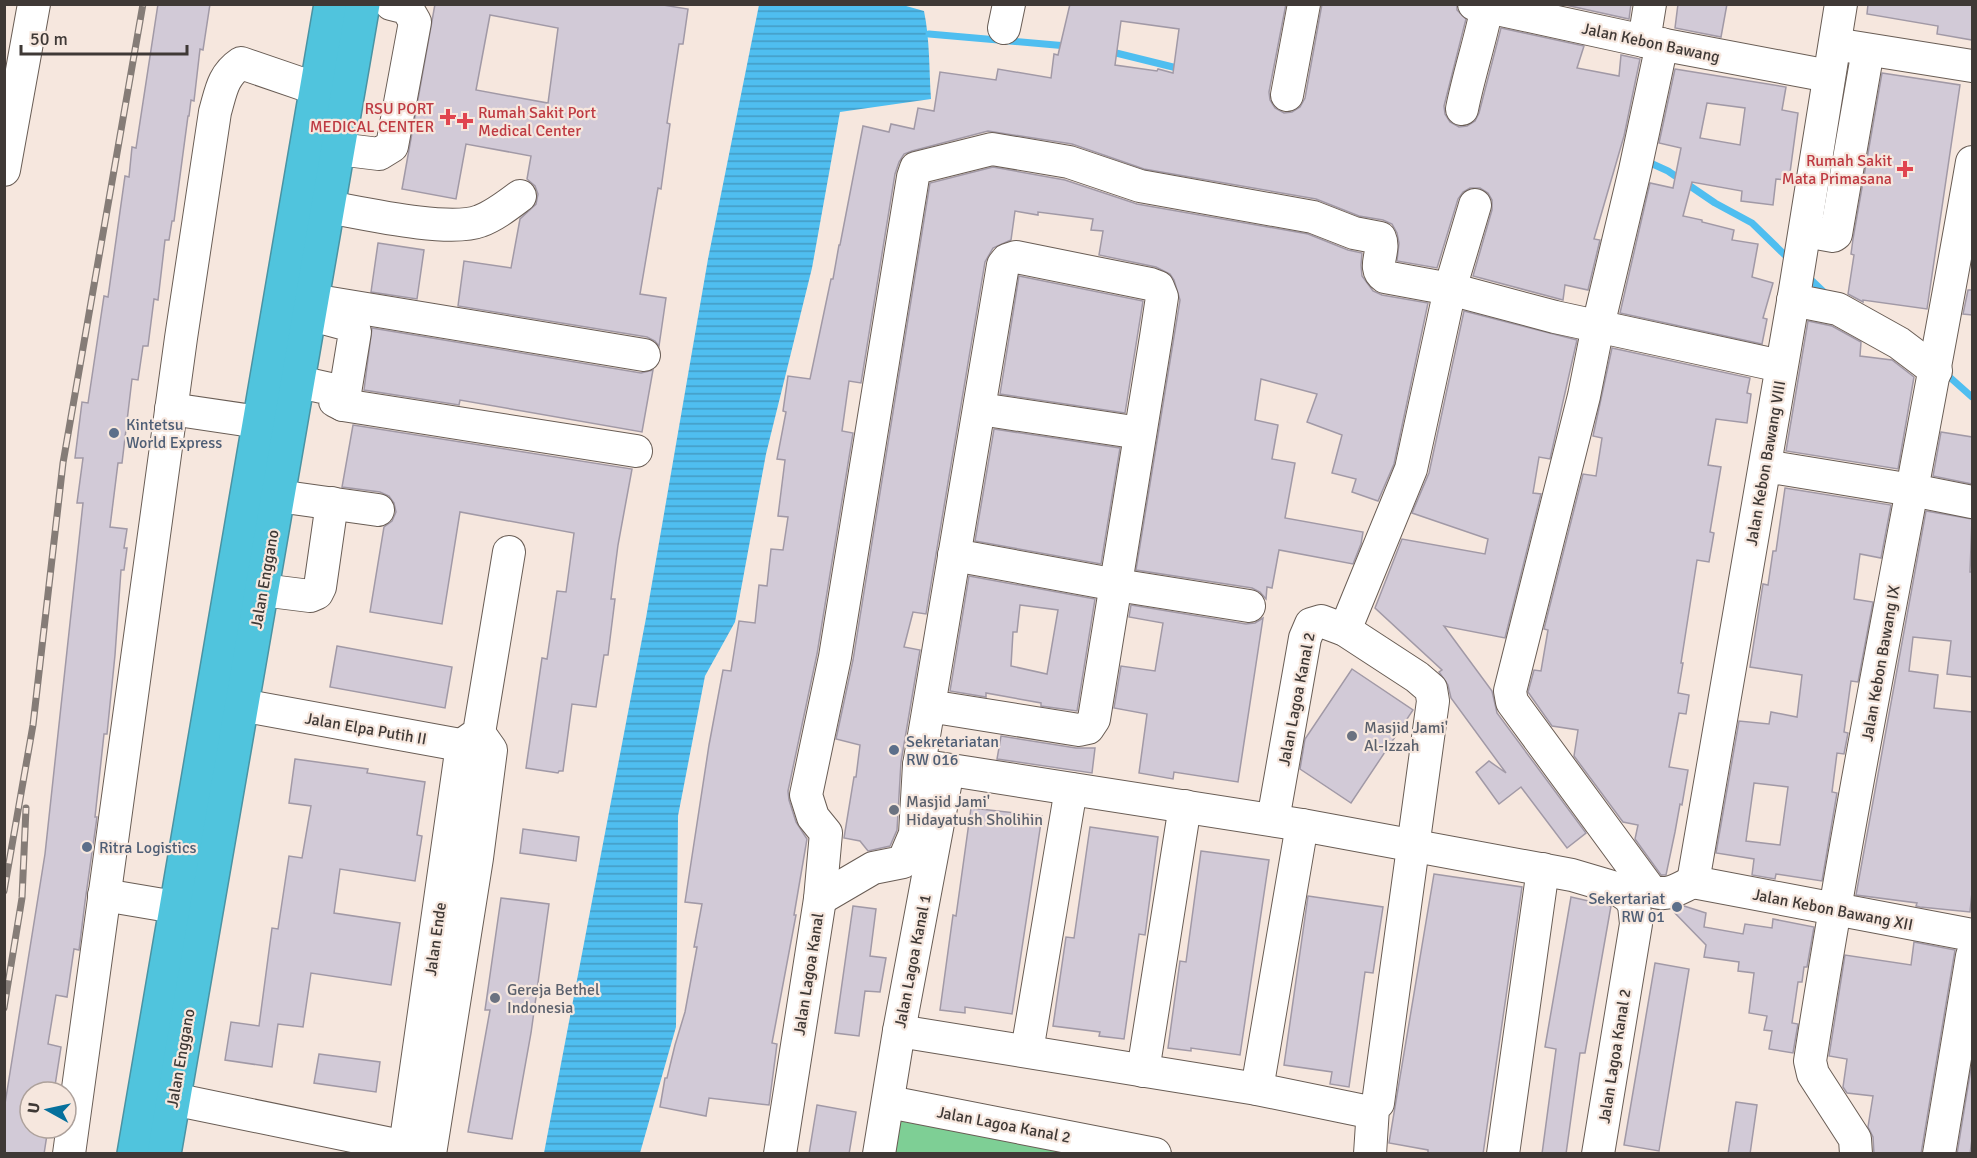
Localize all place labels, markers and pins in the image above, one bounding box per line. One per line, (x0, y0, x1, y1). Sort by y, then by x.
place label: RSU PORT MEDICAL CENTER (310, 99, 434, 137)
place label: Rumah Sakit Port Medical Center (478, 103, 597, 141)
marker: RSU PORT MEDICAL CENTER (439, 108, 457, 126)
marker: Rumah Sakit Port Medical Center (456, 112, 474, 130)
place label: Rumah Sakit Mata Primasana (1782, 151, 1892, 189)
marker: Rumah Sakit Mata Primasana (1896, 160, 1914, 178)
place label: Kintetsu World Express (126, 415, 222, 453)
marker: Kintetsu World Express (107, 426, 121, 440)
place label: Masjid Jami' Al-Izzah (1364, 718, 1448, 756)
marker: Masjid Jami' Al-Izzah (1345, 729, 1359, 743)
place label: Sekretariatan RW 016 (906, 732, 999, 770)
marker: Sekretariatan RW 016 (887, 743, 901, 757)
place label: Masjid Jami' Hidayatush Sholihin (906, 792, 1043, 830)
marker: Masjid Jami' Hidayatush Sholihin (887, 803, 901, 817)
place label: Ritra Logistics (99, 838, 196, 858)
marker: Ritra Logistics (80, 840, 94, 854)
place label: Sekertariat RW 01 (1588, 889, 1665, 927)
marker: Sekertariat RW 01 (1670, 900, 1684, 914)
place label: Gereja Bethel Indonesia (507, 980, 600, 1018)
marker: Gereja Bethel Indonesia (488, 991, 502, 1005)

